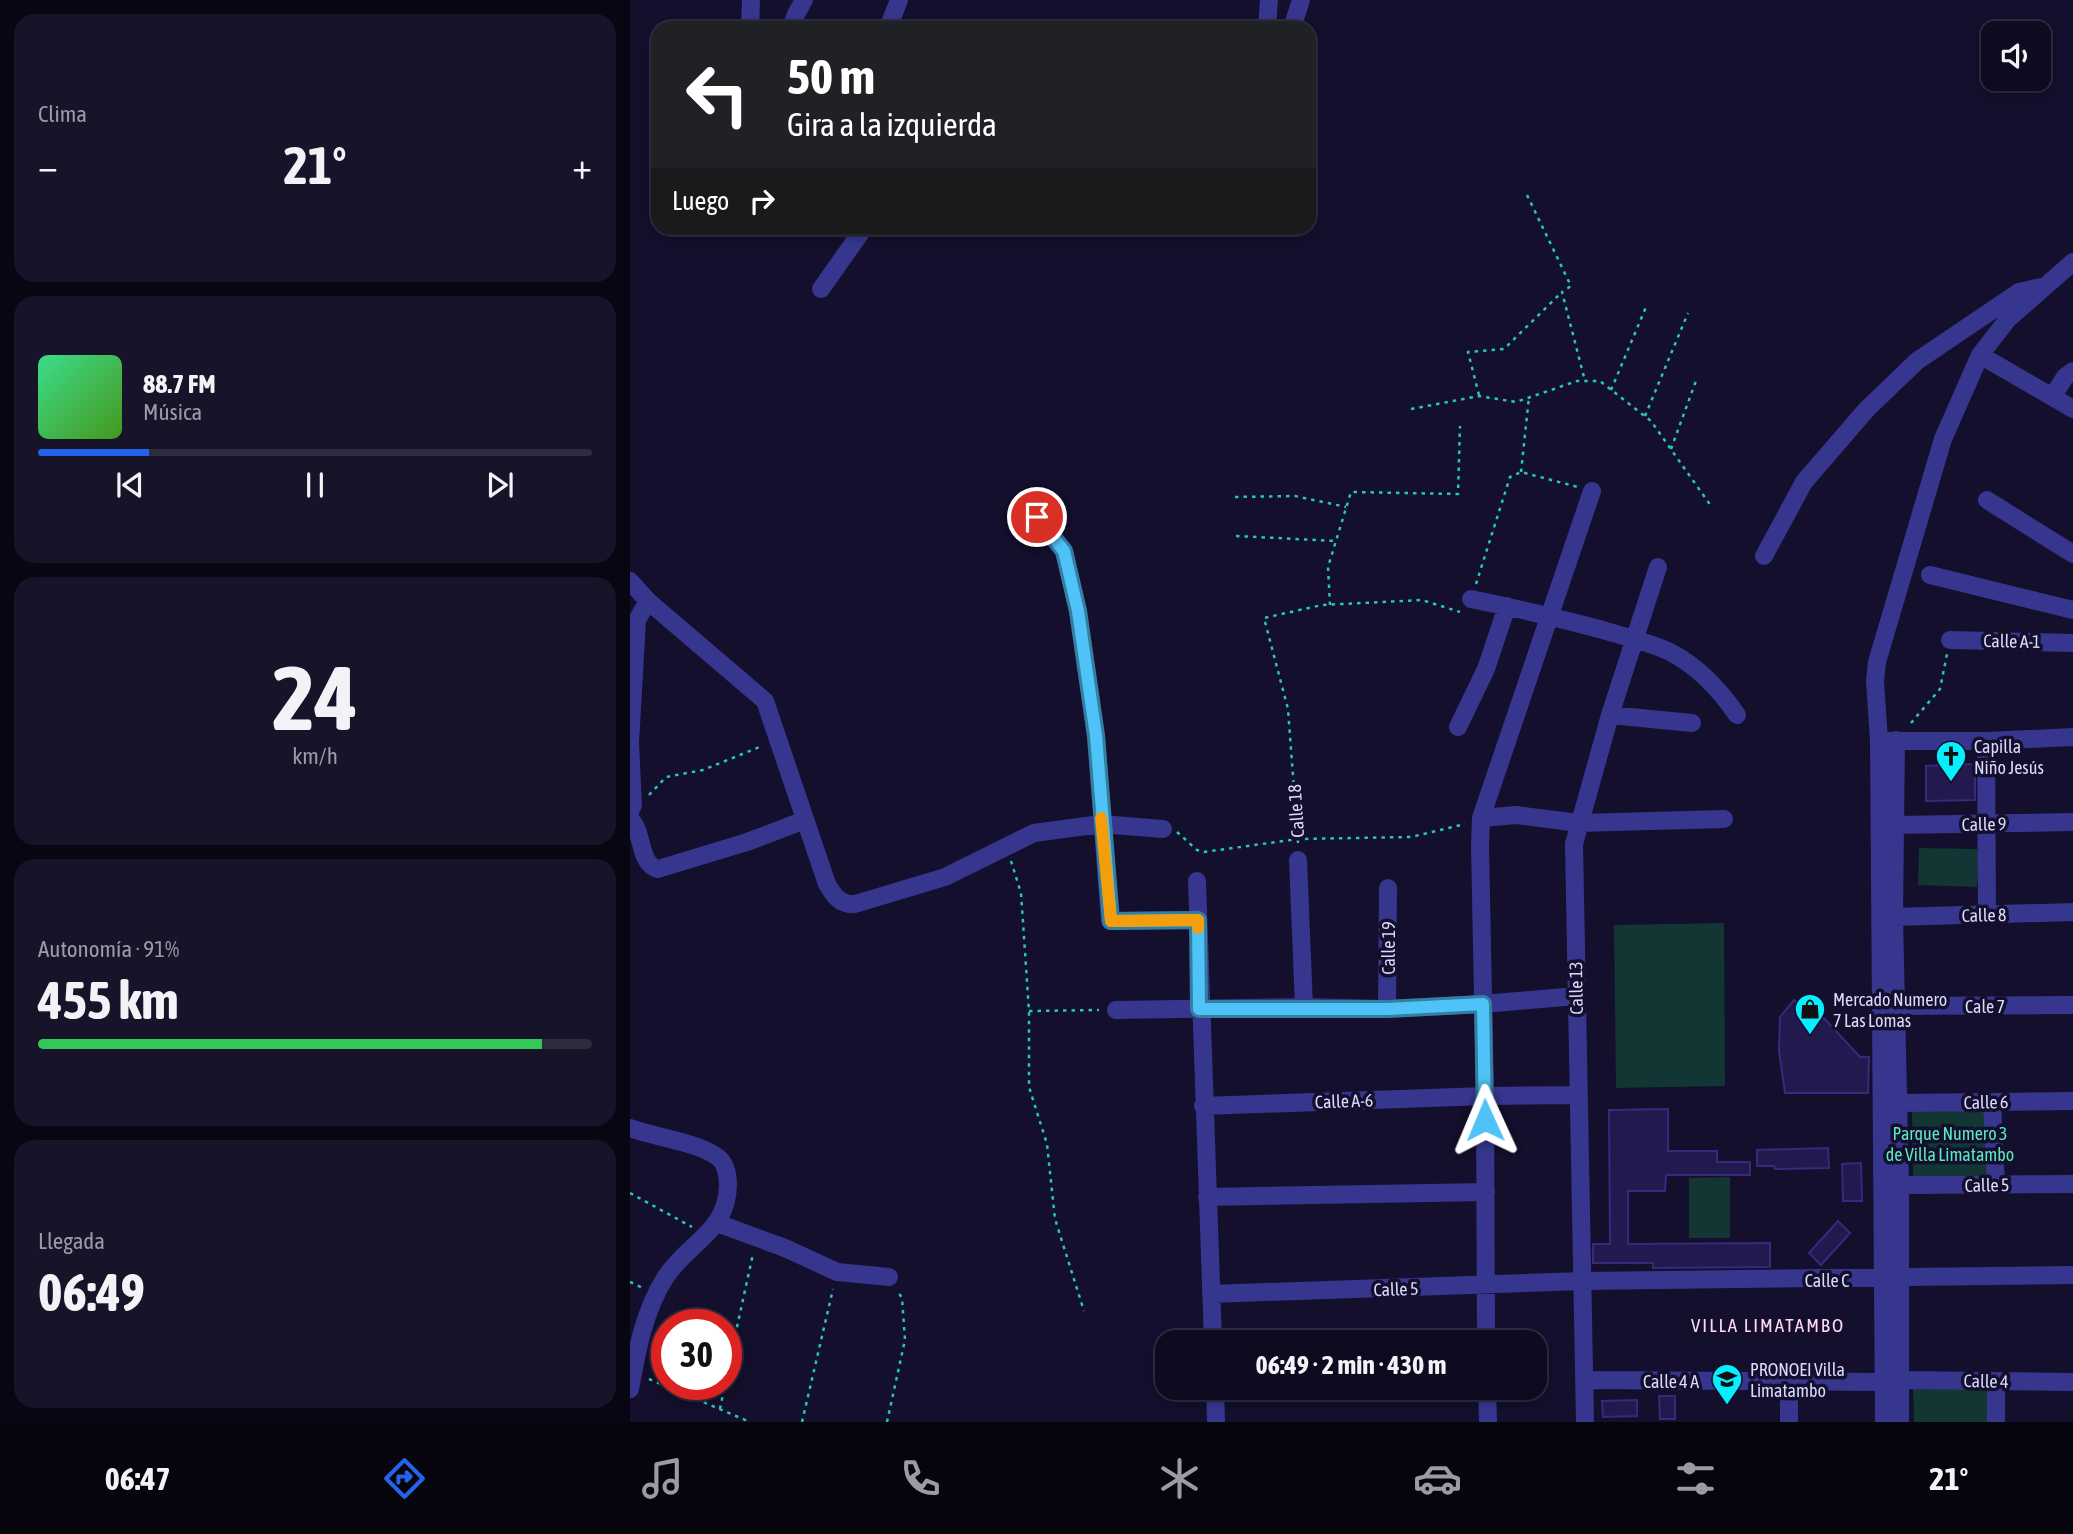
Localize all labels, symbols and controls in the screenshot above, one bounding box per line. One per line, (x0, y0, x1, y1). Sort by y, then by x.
map controls (1981, 21, 2051, 91)
button: sound (1981, 21, 2051, 91)
text: 50 m (787, 48, 875, 104)
icon: left (672, 49, 763, 140)
text: Clima (38, 101, 87, 127)
text: Gira a la izquierda (787, 106, 997, 143)
text: 21° (283, 135, 347, 195)
text: − (38, 144, 58, 187)
text: + (572, 144, 592, 187)
icon: right (743, 182, 781, 220)
text: Luego (672, 186, 729, 216)
text: 88.7 FM (143, 369, 216, 399)
text: Música (143, 399, 202, 425)
icon: previous (111, 466, 149, 504)
icon: pause (296, 466, 334, 504)
icon: next (481, 466, 519, 504)
pin (1007, 487, 1067, 547)
icon: arrive (1018, 498, 1056, 536)
street label: Calle A-1 (1983, 630, 2041, 652)
text: 24 (272, 645, 358, 749)
place label: Capilla Niño Jesús (1974, 736, 2044, 778)
church icon: Capilla Niño Jesús (1934, 739, 1968, 783)
text: km/h (292, 743, 338, 769)
street label: Calle 18 (1284, 784, 1308, 838)
street label: Calle 9 (1961, 813, 2007, 835)
street label: Calle 8 (1961, 904, 2007, 926)
street label: Calle 19 (1378, 921, 1399, 975)
text: Autonomía · 91% (38, 936, 179, 962)
street label: Calle 13 (1565, 961, 1587, 1015)
text: 455 km (38, 970, 179, 1030)
place label: Mercado Numero 7 Las Lomas (1833, 989, 1947, 1031)
shop icon: Mercado Numero 7 Las Lomas (1793, 992, 1827, 1036)
street label: Cale 7 (1965, 996, 2005, 1017)
position arrow (1448, 1083, 1522, 1157)
street label: Calle A-6 (1315, 1089, 1373, 1113)
street label: Calle 6 (1963, 1091, 2009, 1113)
park label: Parque Numero 3 de Villa Limatambo (1886, 1123, 2014, 1165)
street label: Calle 5 (1964, 1174, 2010, 1196)
text: Llegada (38, 1228, 105, 1254)
text: 06:49 (38, 1262, 145, 1322)
street label: Calle C (1805, 1270, 1849, 1291)
street label: Calle 5 (1373, 1278, 1419, 1300)
speed limit sign: 30 (651, 1309, 742, 1400)
district label: VILLA LIMATAMBO (1691, 1314, 1845, 1336)
text: 06:49 · 2 min · 430 m (1256, 1350, 1446, 1380)
place label: PRONOEI Villa Limatambo (1750, 1359, 1845, 1401)
school or university icon: PRONOEI Villa Limatambo (1710, 1362, 1744, 1406)
street label: Calle 4 (1963, 1370, 2009, 1392)
street label: Calle 4 A (1643, 1371, 1699, 1392)
icon: directions (380, 1454, 429, 1503)
icon: music (638, 1454, 687, 1503)
icon: phone (896, 1454, 945, 1503)
icon: climate (1155, 1454, 1204, 1503)
icon: car (1413, 1454, 1462, 1503)
icon: filters (1671, 1454, 1720, 1503)
text: 06:47 (105, 1460, 170, 1497)
text: 21° (1929, 1460, 1968, 1497)

